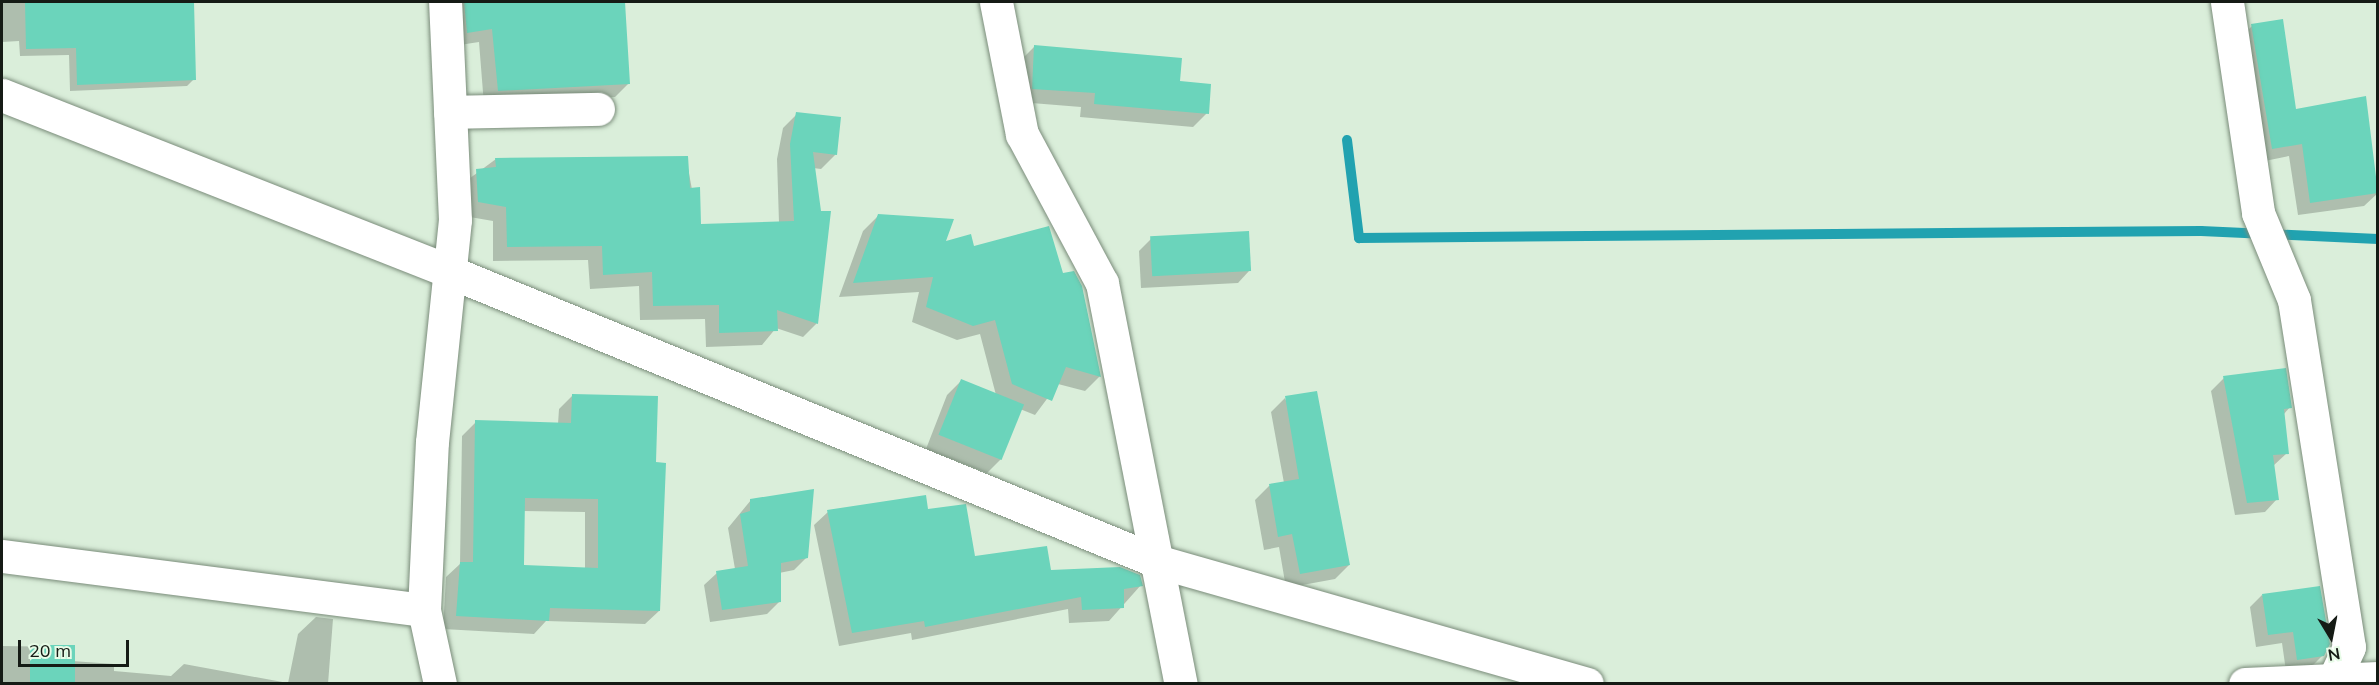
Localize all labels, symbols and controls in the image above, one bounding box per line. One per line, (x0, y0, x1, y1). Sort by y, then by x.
north arrow (2301, 607, 2361, 667)
scale bar (21, 628, 132, 666)
text: 20 m (29, 639, 71, 662)
text: N (2326, 644, 2342, 666)

